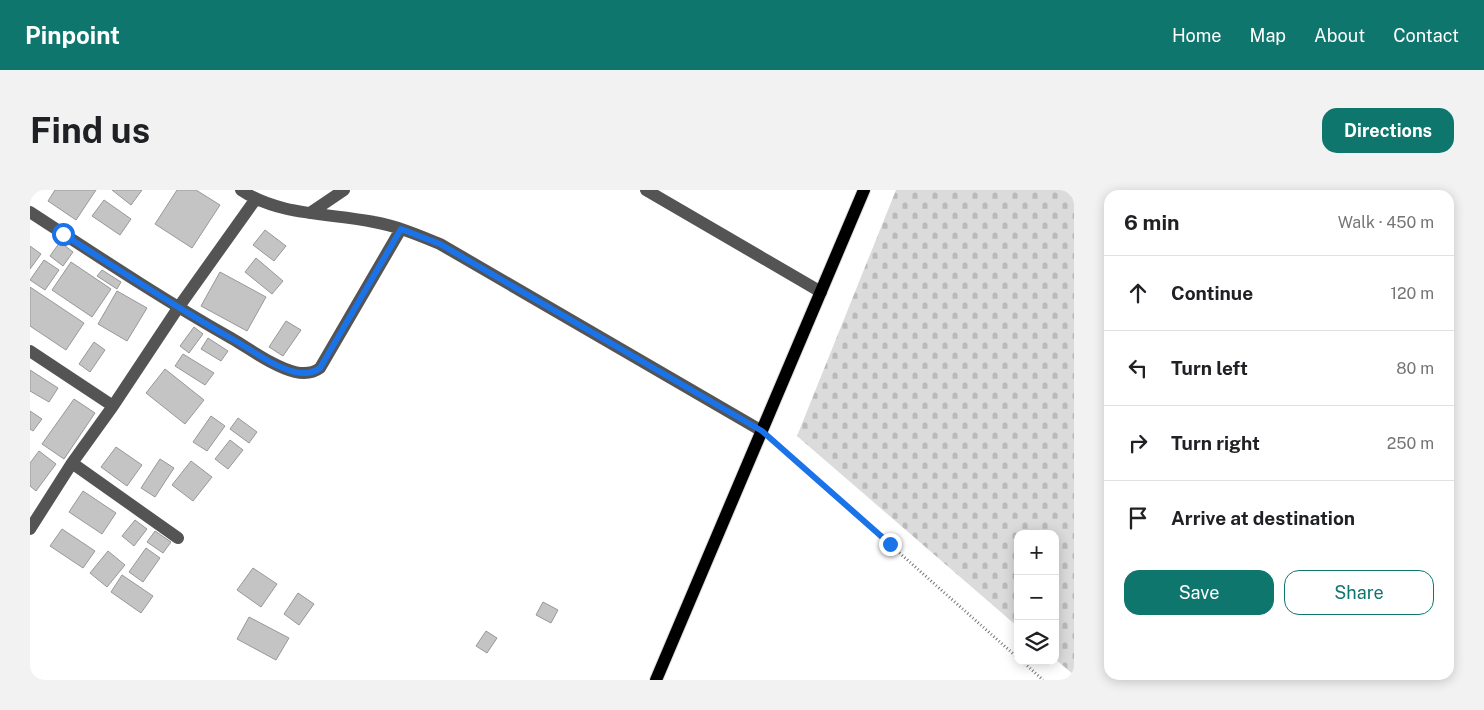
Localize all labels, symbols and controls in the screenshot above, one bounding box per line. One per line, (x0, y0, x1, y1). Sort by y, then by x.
text: Pinpoint (25, 21, 120, 49)
text: Home (1172, 25, 1222, 46)
text: Map (1250, 25, 1286, 46)
text: About (1314, 25, 1365, 46)
text: Contact (1393, 25, 1459, 46)
button: Directions (1322, 108, 1454, 153)
text: Find us (30, 110, 150, 151)
text: 6 min (1124, 210, 1180, 235)
text: Walk · 450 m (1338, 213, 1434, 232)
route start (52, 223, 75, 246)
icon: ahead (1124, 279, 1152, 307)
text: Continue (1171, 282, 1253, 304)
text: 120 m (1390, 284, 1434, 303)
icon: left (1124, 354, 1152, 382)
text: Turn left (1171, 357, 1248, 379)
text: 80 m (1396, 359, 1434, 378)
icon: right (1124, 429, 1152, 457)
text: Turn right (1171, 432, 1260, 454)
text: 250 m (1387, 434, 1434, 453)
icon: arrive (1124, 504, 1152, 532)
text: Arrive at destination (1171, 507, 1355, 529)
map controls (1014, 530, 1059, 665)
button: + (1014, 530, 1059, 575)
route end (879, 533, 902, 556)
button: Save (1124, 570, 1274, 615)
button: Share (1284, 570, 1434, 615)
button: − (1014, 575, 1059, 620)
button: layers (1014, 620, 1059, 665)

